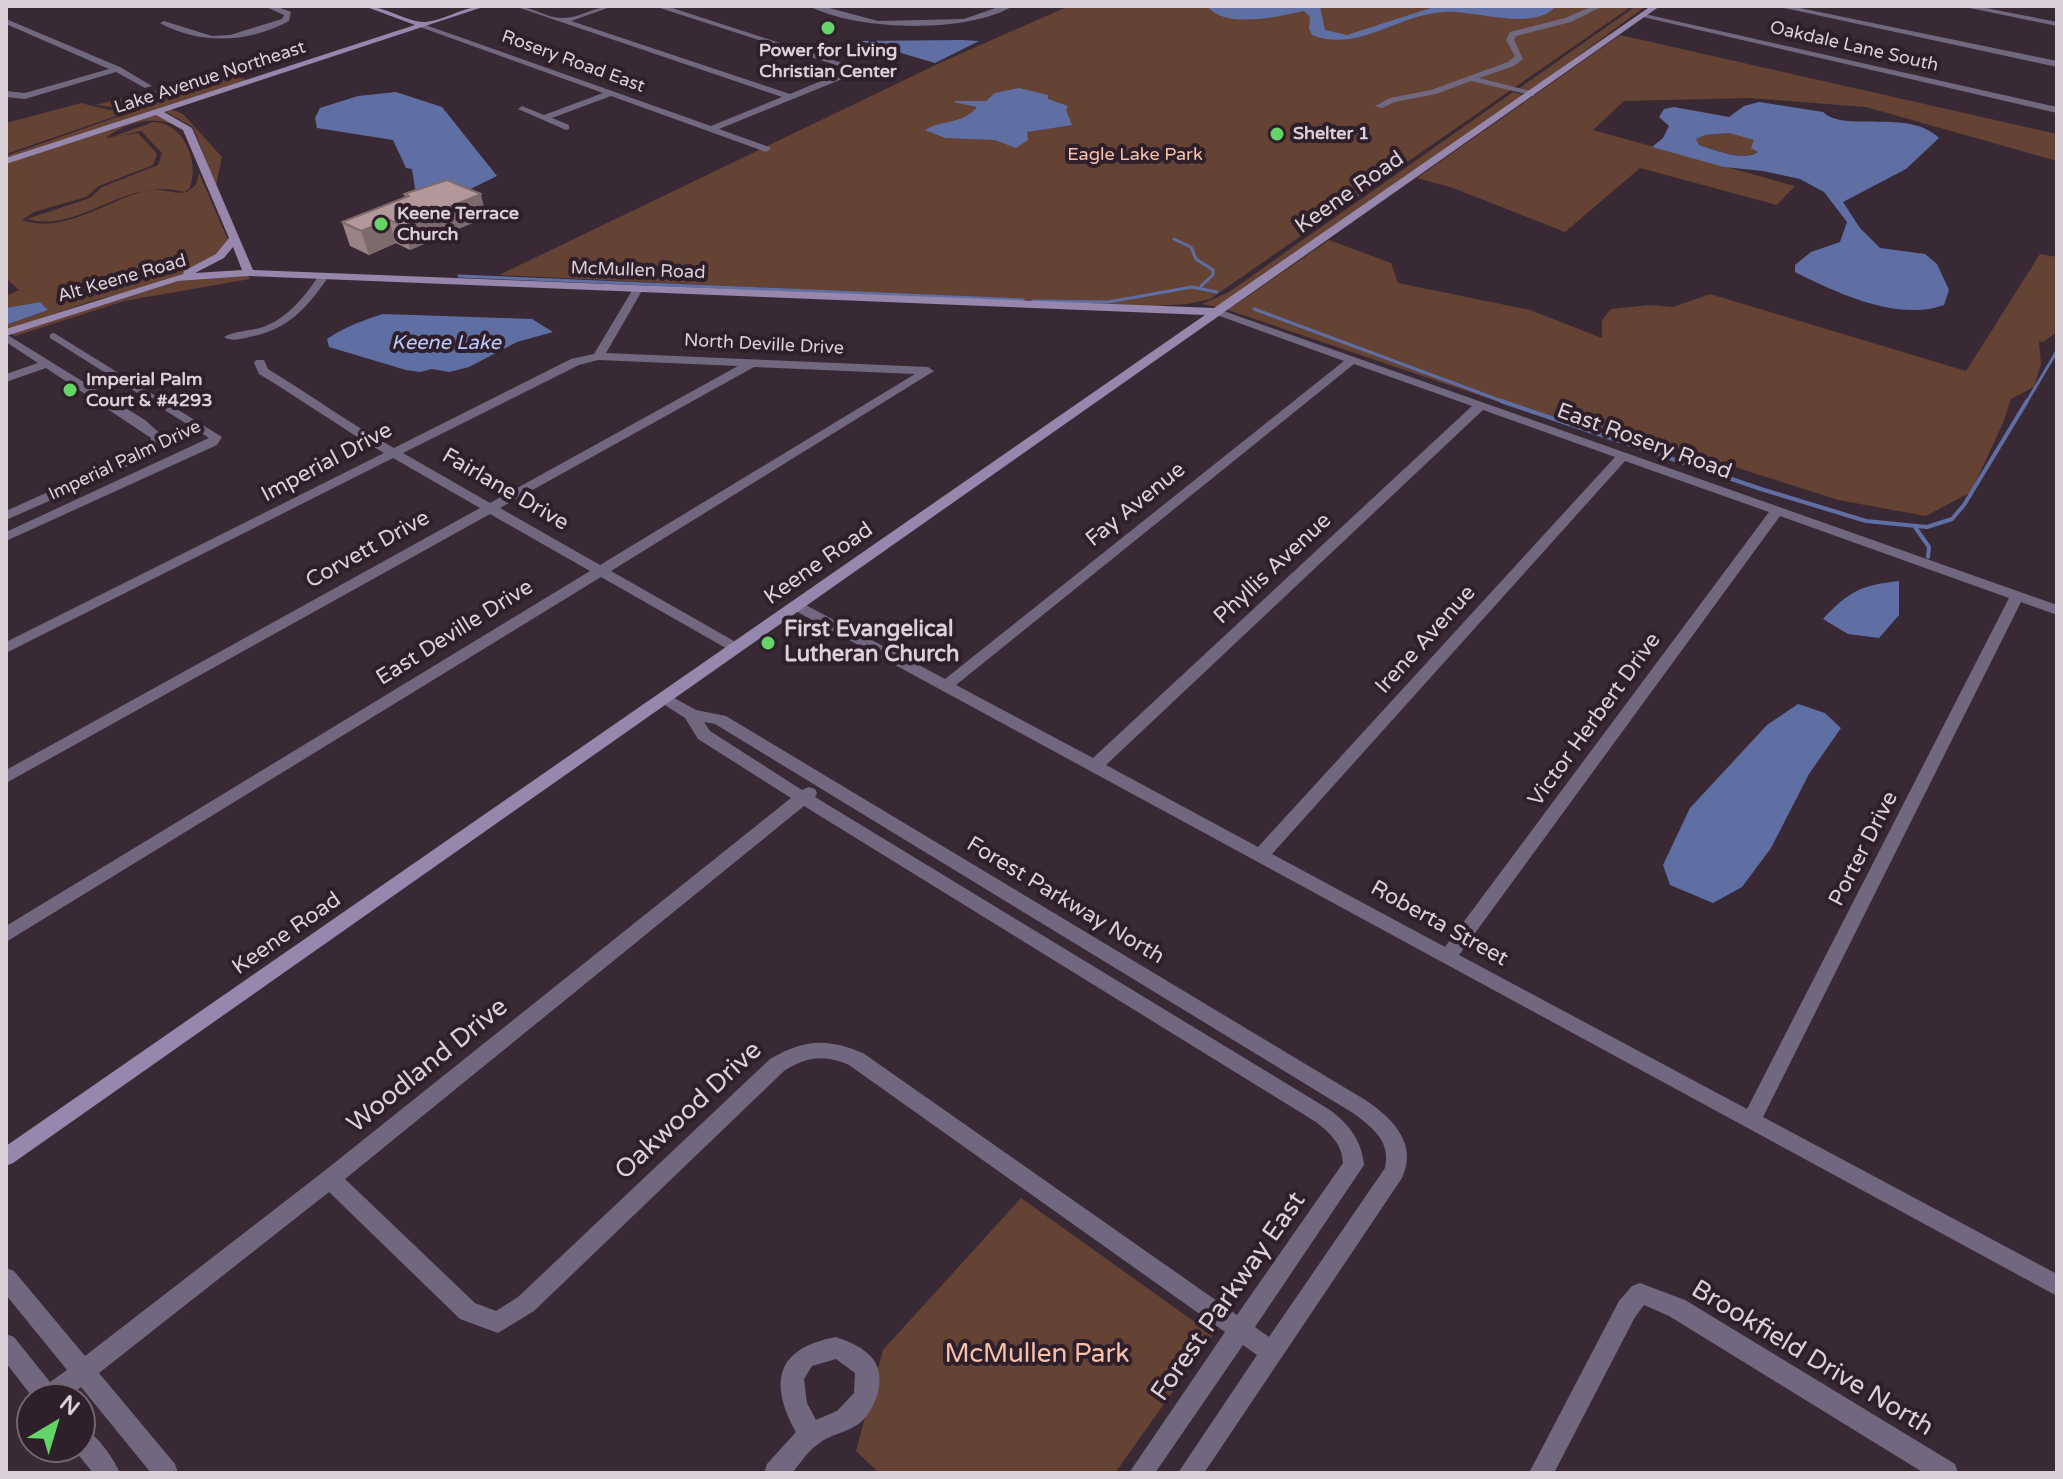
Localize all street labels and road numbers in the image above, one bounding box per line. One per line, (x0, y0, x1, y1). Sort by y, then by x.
street label: Oakdale Lane South (1768, 17, 1940, 77)
street label: Rosery Road East (499, 26, 647, 98)
street label: Lake Avenue Northeast (112, 37, 308, 119)
street label: Keene Road (1291, 146, 1409, 240)
street label: Alt Keene Road (55, 250, 189, 308)
street label: McMullen Road (570, 258, 706, 284)
street label: North Deville Drive (684, 330, 844, 360)
street label: East Rosery Road (1553, 398, 1735, 486)
street label: Imperial Palm Drive (45, 416, 205, 506)
street label: Imperial Drive (257, 417, 397, 509)
street label: Fairlane Drive (437, 443, 573, 537)
street label: Fay Avenue (1081, 457, 1191, 553)
street label: Corvett Drive (302, 505, 434, 595)
street label: Phyllis Avenue (1209, 508, 1337, 630)
street label: Keene Road (760, 517, 878, 611)
street label: East Deville Drive (372, 574, 538, 692)
street label: Irene Avenue (1370, 580, 1482, 700)
street label: Victor Herbert Drive (1523, 628, 1667, 812)
street label: Porter Drive (1824, 787, 1904, 911)
street label: Forest Parkway North (961, 831, 1169, 971)
street label: Roberta Street (1366, 875, 1512, 973)
street label: Keene Road (228, 887, 346, 981)
street label: Woodland Drive (342, 992, 514, 1140)
street label: Oakwood Drive (609, 1035, 769, 1187)
street label: Forest Parkway East (1145, 1186, 1313, 1408)
street label: Brookfield Drive North (1685, 1274, 1939, 1444)

